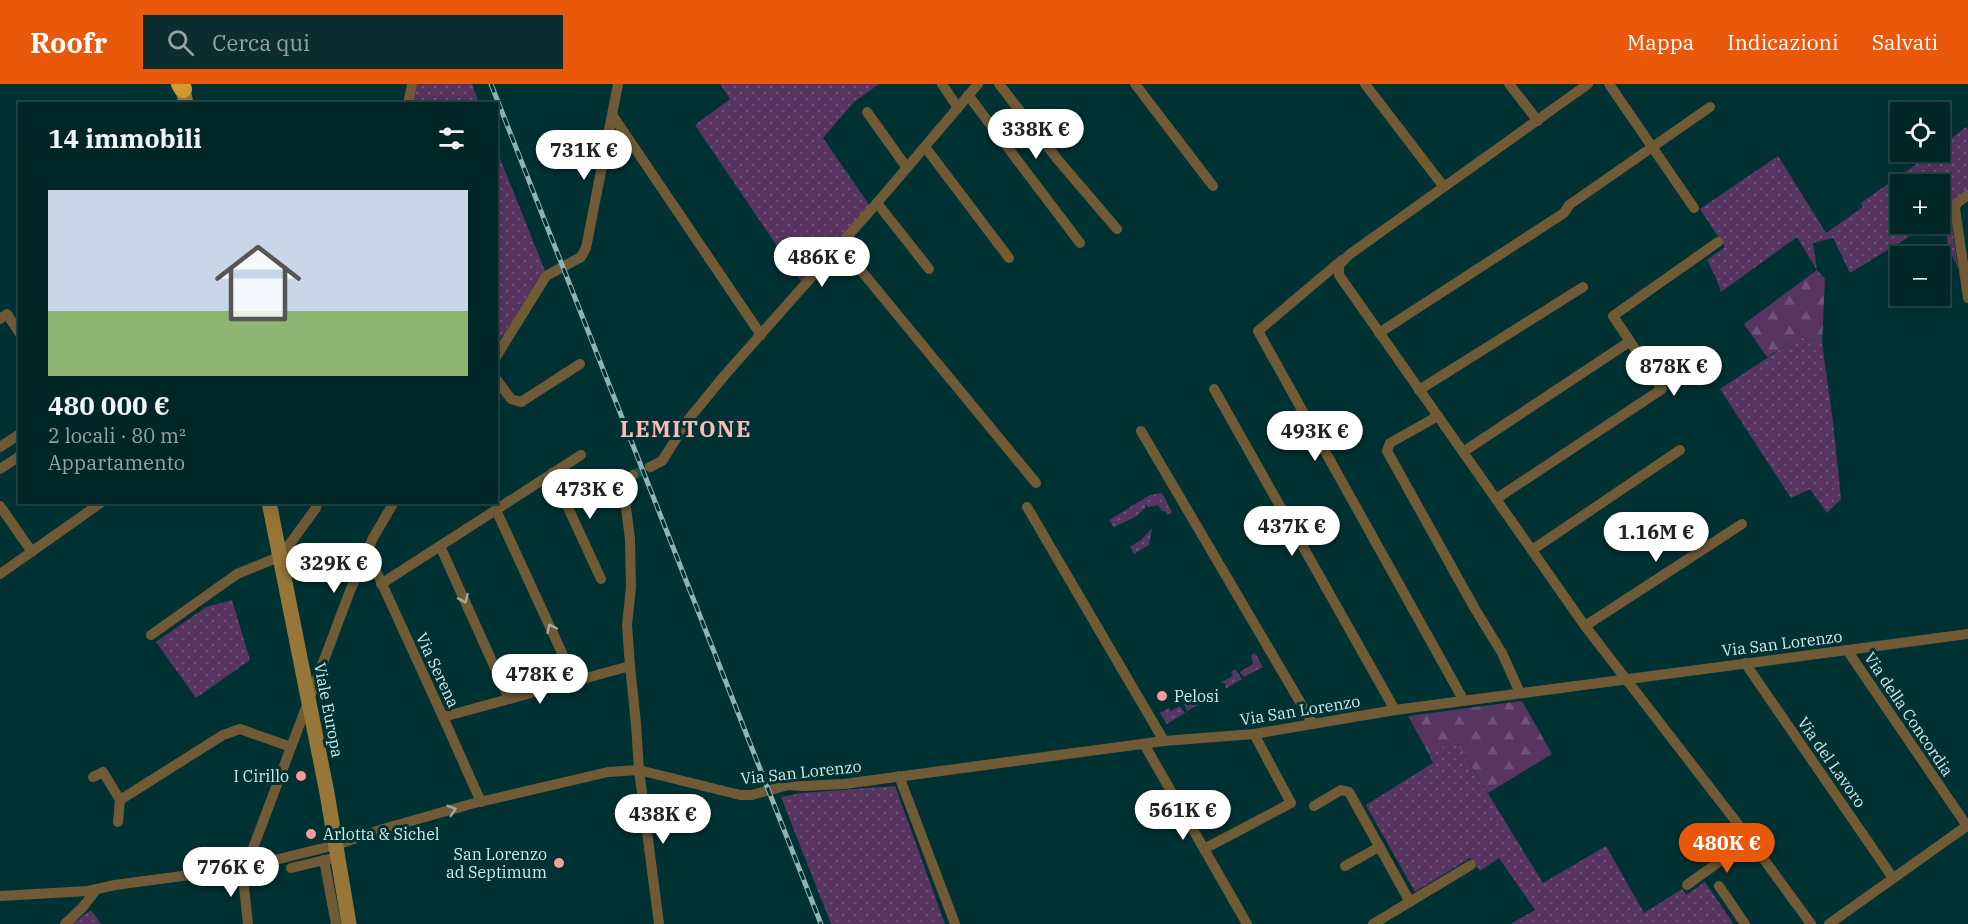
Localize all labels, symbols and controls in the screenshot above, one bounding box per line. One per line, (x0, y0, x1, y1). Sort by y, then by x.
search box (143, 15, 563, 69)
text: Roofr (30, 24, 107, 61)
icon: search (164, 26, 197, 59)
text: Cerca qui (212, 28, 310, 57)
text: Mappa (1627, 28, 1694, 56)
text: Indicazioni (1727, 28, 1839, 56)
text: Salvati (1872, 28, 1938, 56)
map controls (1890, 102, 1950, 306)
button: locate (1890, 102, 1950, 162)
pin: 338K € (987, 109, 1085, 160)
text: 338K € (1002, 115, 1070, 142)
text: 14 immobili (48, 121, 202, 155)
icon: filters (435, 122, 468, 155)
pin: 731K € (535, 130, 633, 181)
text: 731K € (550, 136, 618, 163)
button: + (1890, 174, 1950, 234)
icon: home (204, 229, 312, 337)
pin: 486K € (773, 237, 871, 288)
text: 486K € (788, 243, 856, 270)
button: − (1890, 246, 1950, 306)
pin: 878K € (1625, 346, 1723, 397)
text: 878K € (1640, 352, 1708, 379)
text: 480 000 € (48, 388, 170, 422)
pin: 493K € (1266, 411, 1364, 462)
district label: LEMITONE (620, 414, 752, 443)
text: 493K € (1281, 417, 1349, 444)
text: 2 locali · 80 m² (48, 422, 186, 449)
text: Appartamento (48, 449, 185, 476)
pin: 473K € (541, 469, 639, 520)
text: 473K € (556, 475, 624, 502)
pin: 437K € (1243, 506, 1341, 557)
text: 437K € (1258, 512, 1326, 539)
pin: 1.16M € (1601, 512, 1711, 563)
text: 1.16M € (1618, 518, 1694, 545)
pin: 329K € (285, 543, 383, 594)
text: 329K € (300, 549, 368, 576)
one-way arrow (457, 593, 469, 604)
one-way arrow (546, 624, 558, 635)
street label: Via San Lorenzo (1721, 626, 1843, 660)
street label: Via Serena (412, 629, 464, 711)
street label: Via della Concordia (1860, 648, 1958, 780)
pin: 478K € (491, 654, 589, 705)
text: 478K € (506, 660, 574, 687)
street label: Viale Europa (310, 661, 348, 759)
place label: Pelosi (1174, 686, 1219, 706)
marker: Pelosi (1155, 689, 1169, 703)
street label: Via San Lorenzo (1239, 691, 1361, 729)
street label: Via del Lavoro (1793, 713, 1871, 811)
street label: Via San Lorenzo (740, 756, 862, 788)
place label: I Cirillo (234, 766, 289, 786)
marker: I Cirillo (294, 769, 308, 783)
pin: 561K € (1134, 790, 1232, 841)
pin: 438K € (614, 794, 712, 845)
text: 561K € (1149, 796, 1217, 823)
text: 438K € (629, 800, 697, 827)
one-way arrow (446, 805, 457, 817)
pin: 480K € (1678, 823, 1776, 874)
place label: Arlotta & Sichel (323, 824, 440, 844)
marker: Arlotta & Sichel (304, 827, 318, 841)
text: 480K € (1693, 829, 1761, 856)
place label: San Lorenzo ad Septimum (446, 844, 547, 882)
pin: 776K € (182, 847, 280, 898)
text: 776K € (197, 853, 265, 880)
marker: San Lorenzo ad Septimum (552, 856, 566, 870)

